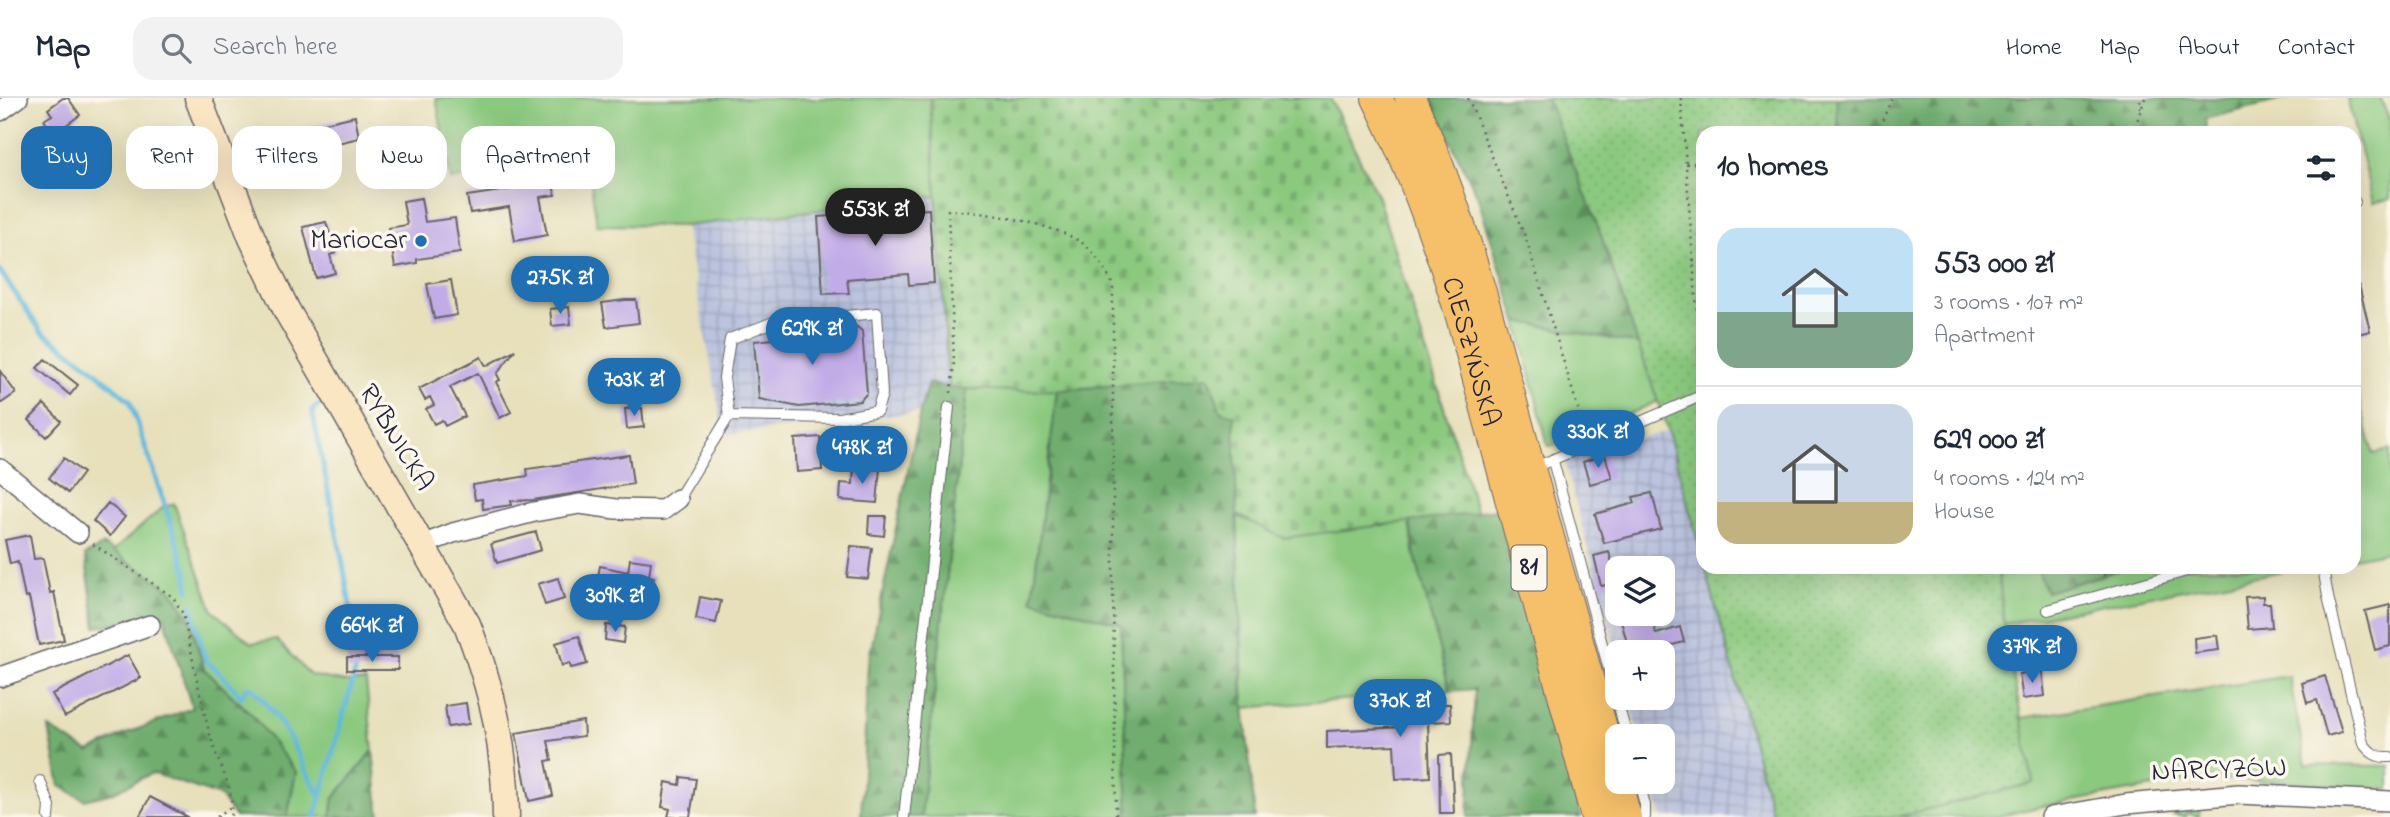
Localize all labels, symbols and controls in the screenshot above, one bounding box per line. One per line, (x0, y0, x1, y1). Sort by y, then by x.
search box (133, 17, 623, 80)
text: Map (35, 24, 91, 72)
icon: search (157, 29, 195, 67)
text: Search here (213, 29, 337, 67)
text: Home (2006, 31, 2062, 66)
text: Map (2100, 31, 2140, 66)
text: About (2178, 31, 2240, 66)
text: Contact (2278, 31, 2355, 66)
chip: Buy (21, 126, 112, 189)
chip: Rent (126, 126, 218, 189)
chip: Filters (232, 126, 342, 189)
chip: New (356, 126, 447, 189)
chip: Apartment (461, 126, 615, 189)
text: 10 homes (1717, 146, 1829, 190)
icon: filters (2302, 149, 2340, 187)
pin: 553K zł (810, 188, 940, 248)
text: 553K zł (841, 194, 909, 227)
place label: Mariocar (310, 221, 407, 262)
marker: Mariocar (413, 233, 429, 249)
text: 553 000 zł (1934, 243, 2054, 287)
pin: 275K zł (495, 256, 625, 316)
icon: home (1773, 256, 1857, 340)
text: 275K zł (527, 262, 593, 295)
street label: CIESZYŃSKA (1430, 272, 1510, 431)
text: 3 rooms · 107 m² (1934, 287, 2083, 320)
pin: 629K zł (747, 308, 877, 367)
text: 629K zł (782, 313, 842, 346)
text: Apartment (1934, 320, 2035, 353)
pin: 703K zł (569, 358, 699, 418)
text: 703K zł (604, 364, 664, 397)
street label: RYBNICKA (347, 376, 443, 500)
pin: 330K zł (1533, 410, 1663, 470)
text: 330K zł (1568, 416, 1628, 449)
text: 629 000 zł (1934, 419, 2044, 463)
pin: 478K zł (797, 426, 927, 486)
text: 478K zł (832, 432, 892, 465)
icon: home (1773, 432, 1857, 516)
text: 4 rooms · 124 m² (1934, 463, 2085, 496)
text: House (1934, 496, 1994, 529)
road number: 81 (1512, 545, 1546, 590)
map controls (1605, 556, 1675, 794)
button: layers (1605, 556, 1675, 626)
pin: 309K zł (550, 574, 680, 634)
text: 309K zł (586, 580, 644, 613)
pin: 664K zł (307, 604, 437, 664)
text: 664K zł (341, 610, 403, 643)
pin: 379K zł (1967, 626, 2097, 685)
text: 379K zł (2003, 631, 2061, 664)
button: + (1605, 640, 1675, 710)
pin: 370K zł (1335, 680, 1465, 739)
text: 370K zł (1370, 685, 1430, 718)
button: − (1605, 724, 1675, 794)
street label: NARCYZÓW (2151, 748, 2287, 794)

